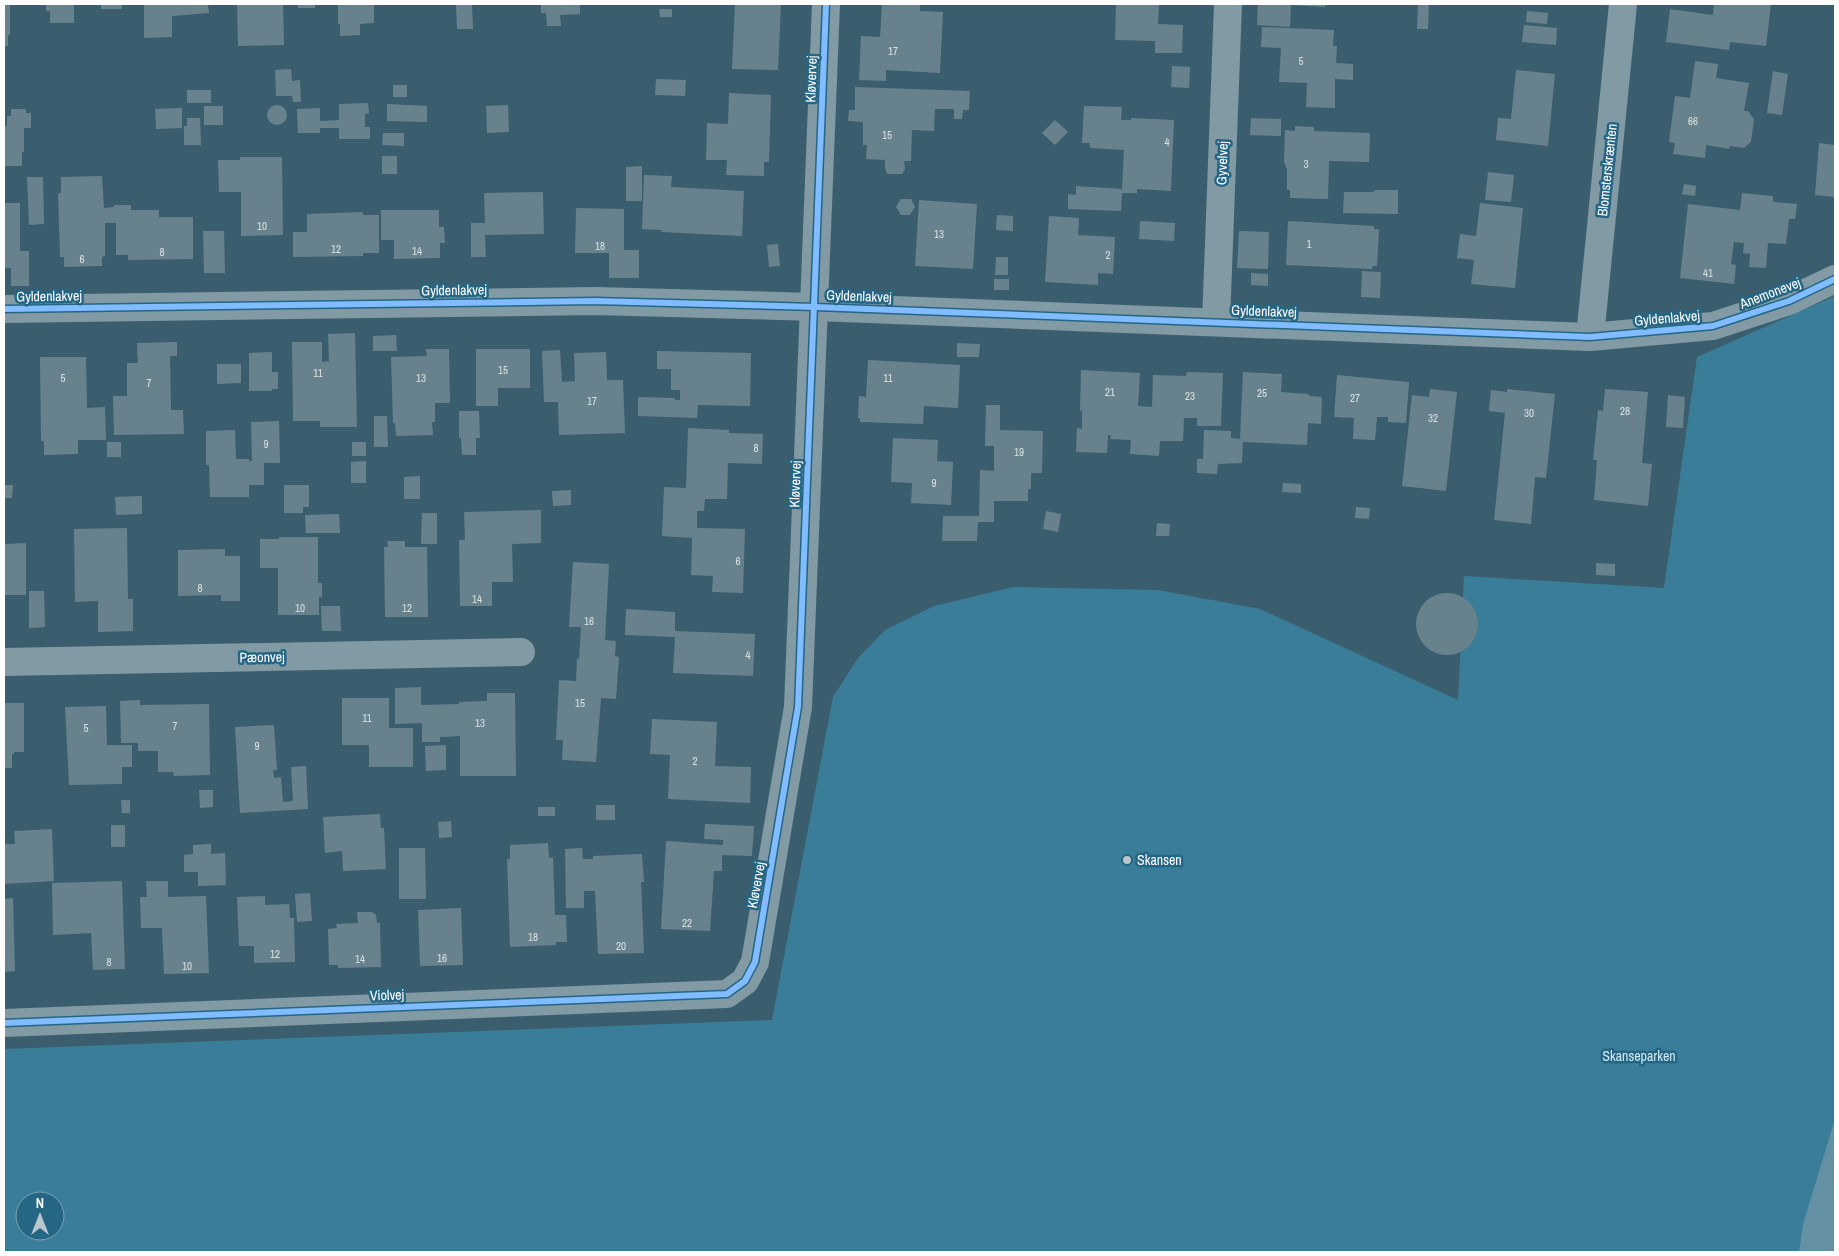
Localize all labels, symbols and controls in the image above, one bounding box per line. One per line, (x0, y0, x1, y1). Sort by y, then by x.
house number: 17 (888, 44, 898, 58)
house number: 5 (1298, 54, 1304, 68)
street label: Kløvervej (801, 55, 821, 103)
house number: 66 (1688, 114, 1698, 128)
street label: Blomsterskrænten (1593, 123, 1621, 217)
house number: 15 (882, 128, 892, 142)
house number: 4 (1164, 135, 1170, 149)
street label: Gyvelvej (1212, 141, 1232, 185)
house number: 3 (1303, 157, 1309, 171)
house number: 10 (257, 219, 267, 233)
house number: 13 (934, 227, 944, 241)
house number: 1 (1306, 237, 1312, 251)
house number: 18 (595, 239, 605, 253)
house number: 12 (331, 242, 341, 256)
house number: 14 (412, 244, 422, 258)
house number: 8 (159, 245, 165, 259)
house number: 2 (1105, 248, 1111, 262)
house number: 6 (79, 252, 85, 266)
house number: 41 (1703, 266, 1713, 280)
street label: Anemonevej (1736, 273, 1803, 313)
street label: Gyldenlakvej (421, 280, 487, 300)
street label: Gyldenlakvej (16, 286, 82, 306)
street label: Gyldenlakvej (826, 286, 892, 306)
street label: Gyldenlakvej (1231, 301, 1297, 321)
street label: Gyldenlakvej (1633, 306, 1701, 330)
house number: 15 (498, 363, 508, 377)
house number: 11 (313, 366, 323, 380)
house number: 5 (60, 371, 66, 385)
house number: 13 (416, 371, 426, 385)
house number: 11 (883, 371, 893, 385)
house number: 7 (146, 376, 152, 390)
house number: 21 (1105, 385, 1115, 399)
house number: 25 (1257, 386, 1267, 400)
house number: 23 (1185, 389, 1195, 403)
house number: 27 (1350, 391, 1360, 405)
house number: 17 (587, 394, 597, 408)
house number: 28 (1620, 404, 1630, 418)
house number: 30 (1524, 406, 1534, 420)
house number: 32 (1428, 411, 1438, 425)
house number: 9 (263, 437, 269, 451)
house number: 8 (753, 441, 759, 455)
house number: 19 (1014, 445, 1024, 459)
street label: Kløvervej (785, 460, 805, 508)
house number: 9 (931, 476, 937, 490)
house number: 6 (735, 554, 741, 568)
house number: 8 (197, 581, 203, 595)
house number: 14 (472, 592, 482, 606)
house number: 10 (295, 601, 305, 615)
house number: 12 (402, 601, 412, 615)
house number: 16 (584, 614, 594, 628)
street label: Pæonvej (239, 648, 285, 666)
house number: 4 (745, 648, 751, 662)
house number: 15 (575, 696, 585, 710)
house number: 11 (362, 711, 372, 725)
house number: 13 (475, 716, 485, 730)
house number: 7 (172, 719, 178, 733)
house number: 5 (83, 721, 89, 735)
house number: 9 (254, 739, 260, 753)
house number: 2 (692, 754, 698, 768)
place label: Skansen (1137, 851, 1182, 869)
marker: Skansen (1121, 854, 1133, 866)
street label: Kløvervej (743, 860, 769, 910)
house number: 22 (682, 916, 692, 930)
house number: 18 (528, 930, 538, 944)
house number: 20 (616, 939, 626, 953)
house number: 12 (270, 947, 280, 961)
house number: 16 (437, 951, 447, 965)
house number: 14 (355, 952, 365, 966)
house number: 8 (106, 955, 112, 969)
house number: 10 (182, 959, 192, 973)
street label: Violvej (370, 985, 404, 1005)
park label: Skanseparken (1602, 1047, 1676, 1065)
north arrow (15, 1191, 65, 1241)
text: N (36, 1194, 44, 1212)

